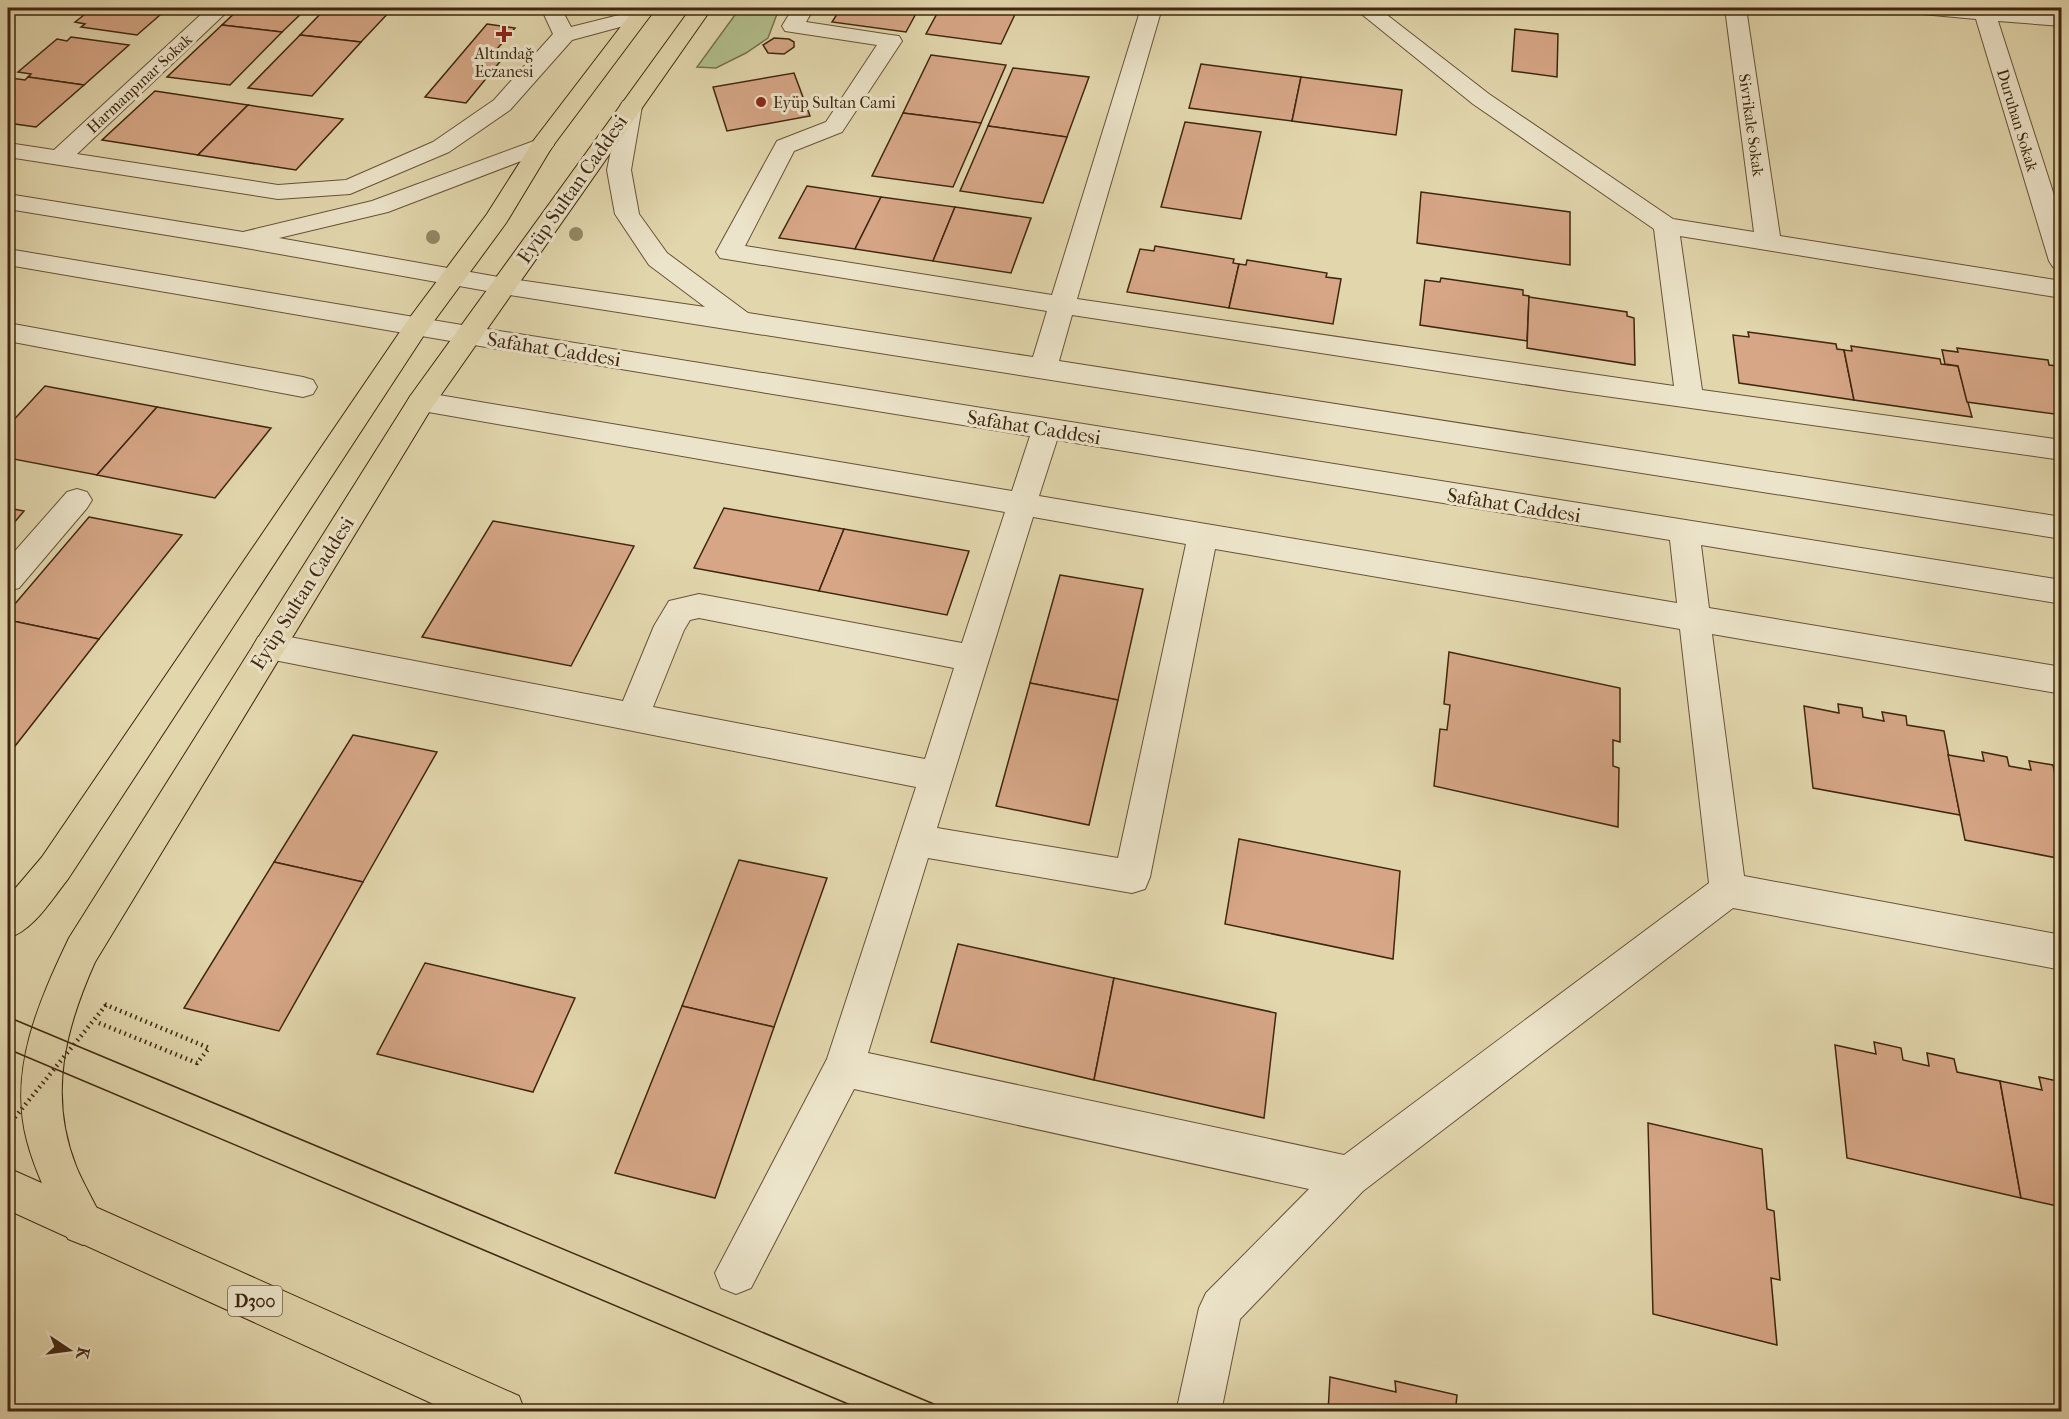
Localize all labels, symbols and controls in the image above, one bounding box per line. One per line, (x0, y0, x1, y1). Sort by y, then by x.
marker: Altındağ Eczanesi (497, 27, 511, 41)
street label: Harmanpınar Sokak (83, 29, 197, 137)
place label: Altındağ Eczanesi (473, 44, 534, 81)
street label: Duruhan Sokak (1993, 66, 2042, 175)
street label: Sivrikale Sokak (1735, 72, 1768, 178)
place label: Eyüp Sultan Cami (773, 93, 896, 112)
marker: Eyüp Sultan Cami (754, 95, 768, 109)
street label: Eyüp Sultan Caddesi (513, 111, 632, 268)
street label: Safahat Caddesi (485, 328, 622, 371)
street label: Safahat Caddesi (965, 406, 1102, 449)
street label: Safahat Caddesi (1445, 484, 1582, 527)
street label: Eyüp Sultan Caddesi (246, 513, 359, 674)
road number: D300 (228, 1286, 282, 1316)
north arrow (39, 1320, 99, 1380)
text: K (72, 1345, 94, 1362)

